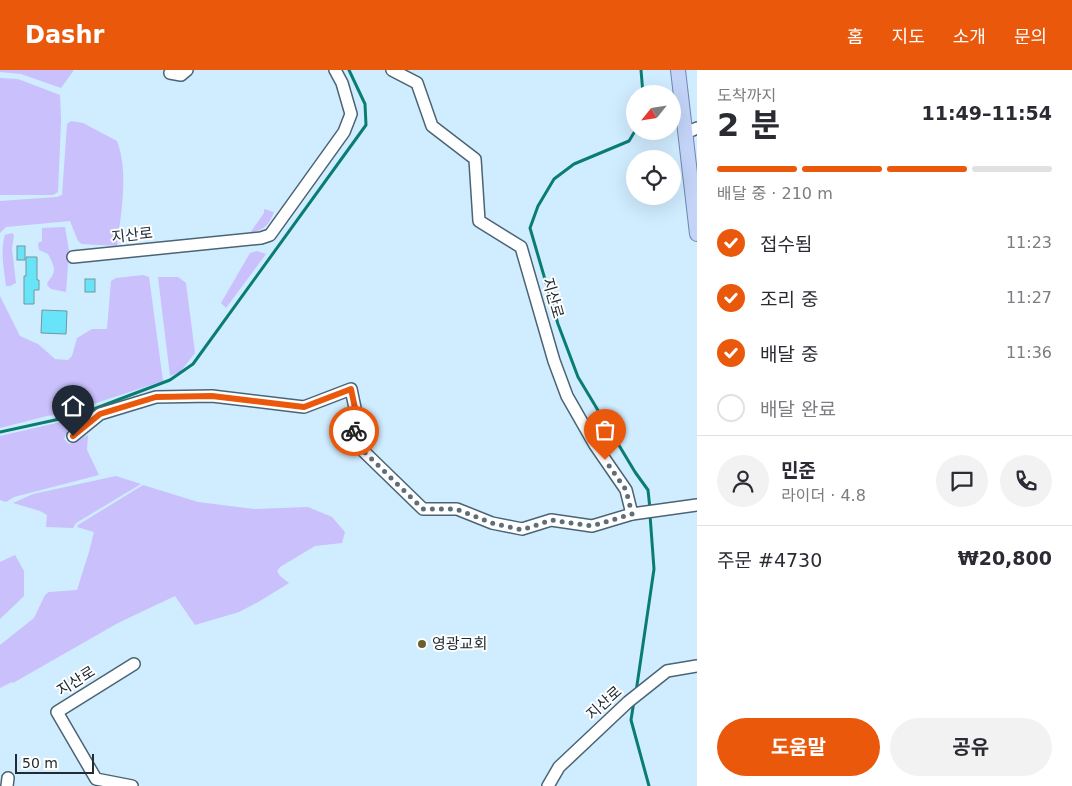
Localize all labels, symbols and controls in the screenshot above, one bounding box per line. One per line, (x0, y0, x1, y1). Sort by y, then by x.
text: Dashr (25, 21, 104, 49)
text: 홈 (847, 26, 864, 47)
text: 지도 (892, 26, 925, 47)
text: 소개 (953, 26, 986, 47)
text: 문의 (1014, 26, 1047, 47)
north arrow (626, 85, 681, 140)
map controls (626, 85, 681, 205)
text: 도착까지 (717, 86, 776, 105)
text: 11:49–11:54 (922, 102, 1052, 124)
text: 2 분 (717, 106, 780, 144)
button: locate (626, 150, 681, 205)
text: 배달 중 · 210 m (717, 184, 833, 203)
street label: 지산로 (110, 224, 154, 246)
icon: check (717, 229, 745, 257)
text: 접수됨 (760, 233, 812, 255)
text: 11:23 (1006, 233, 1052, 252)
street label: 지산로 (539, 276, 567, 320)
icon: check (717, 284, 745, 312)
text: 조리 중 (760, 288, 818, 310)
text: 11:27 (1006, 288, 1052, 307)
icon: check (717, 339, 745, 367)
text: 배달 중 (760, 343, 818, 365)
text: 11:36 (1006, 343, 1052, 362)
pin (52, 385, 94, 436)
icon: home (59, 392, 87, 420)
text: 배달 완료 (760, 398, 836, 420)
courier (329, 406, 379, 456)
pin (584, 409, 626, 460)
icon: bag (591, 416, 619, 444)
icon: bike (340, 417, 368, 445)
button: person (717, 455, 769, 507)
button: chat (936, 455, 988, 507)
button: phone (1000, 455, 1052, 507)
text: 민준 (781, 459, 816, 481)
text: 라이더 · 4.8 (781, 486, 866, 505)
text: ₩20,800 (958, 547, 1052, 569)
text: 주문 #4730 (717, 549, 822, 571)
place label: 영광교회 (432, 635, 487, 653)
marker: 영광교회 (416, 638, 428, 650)
street label: 지산로 (54, 662, 98, 700)
street label: 지산로 (583, 682, 625, 724)
button: 도움말 (717, 718, 880, 776)
button: 공유 (890, 718, 1052, 776)
scale bar (15, 751, 94, 774)
text: 50 m (22, 755, 58, 771)

